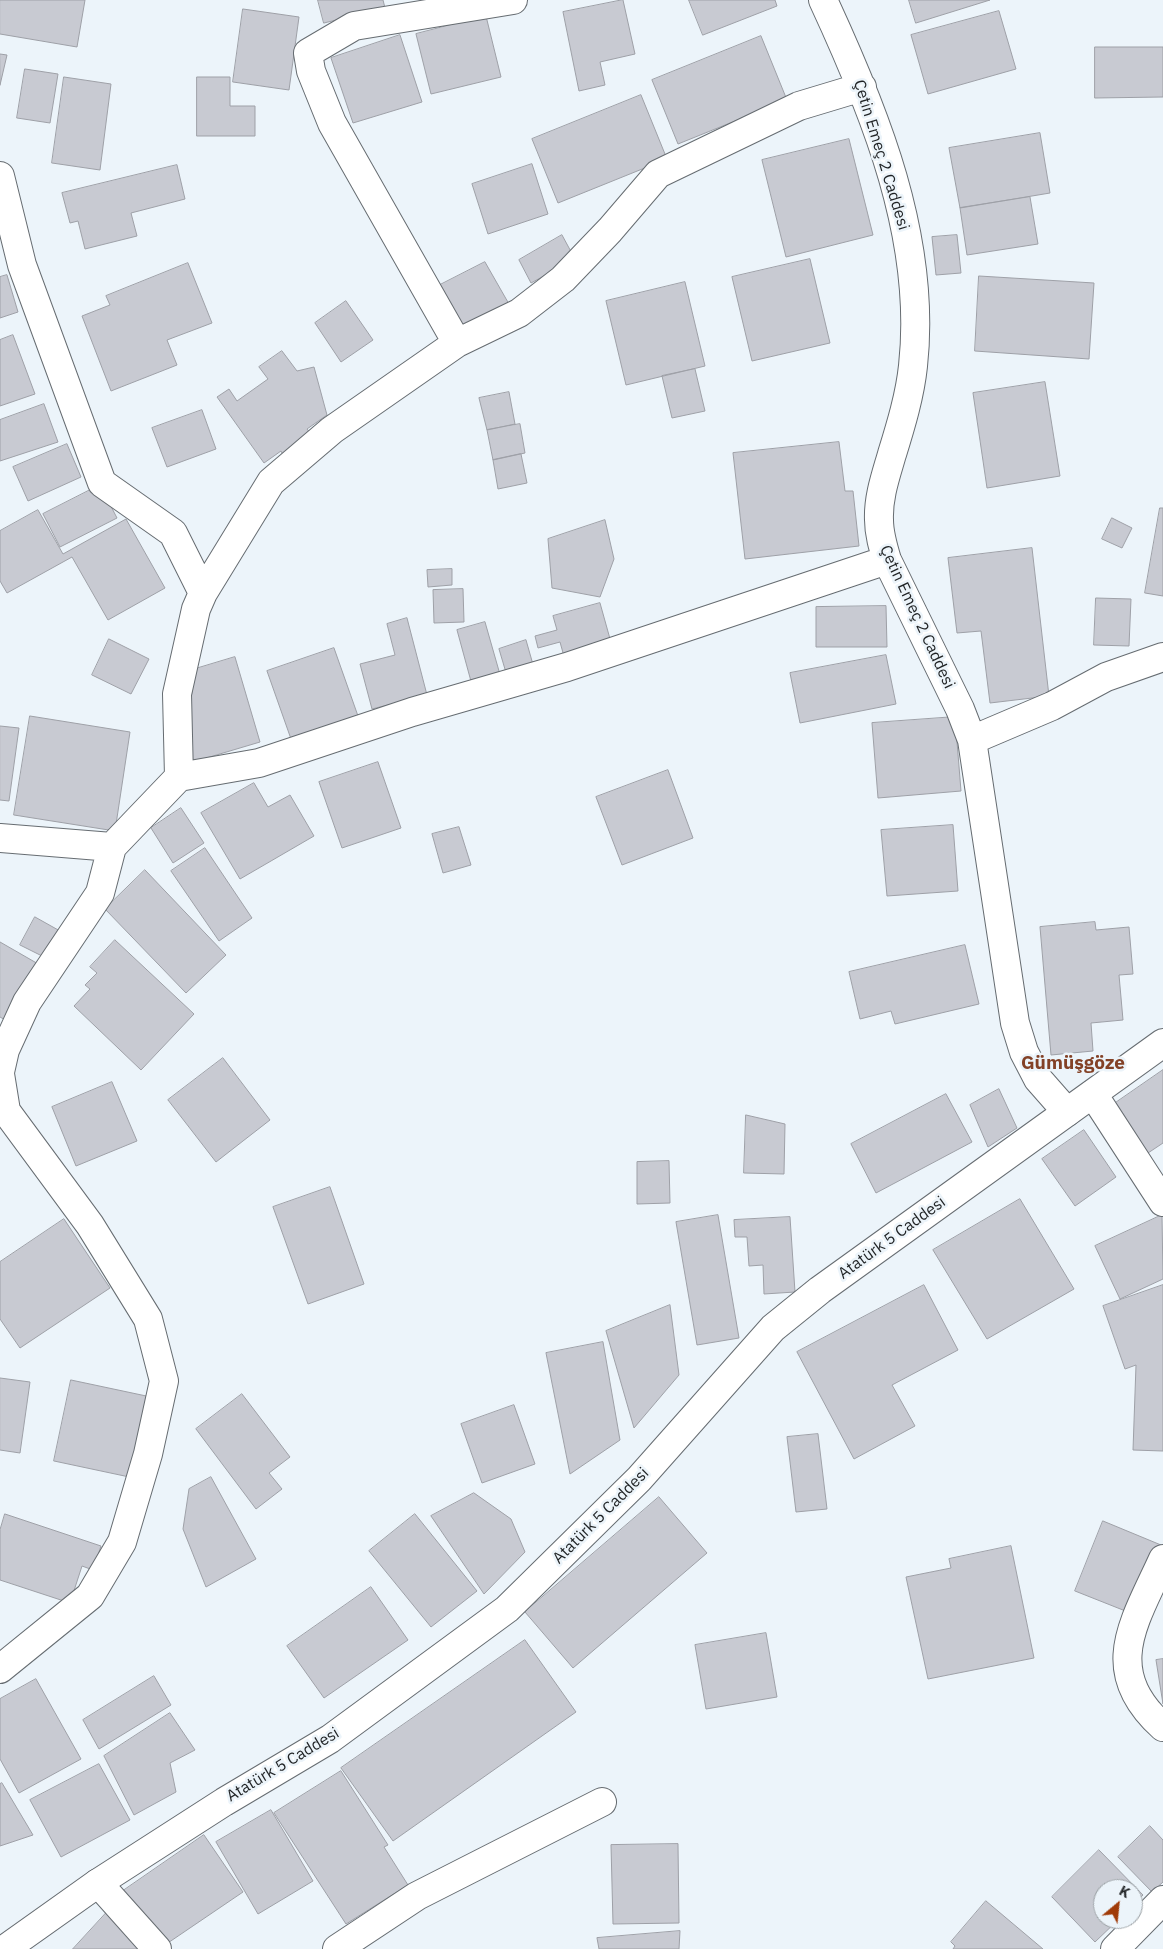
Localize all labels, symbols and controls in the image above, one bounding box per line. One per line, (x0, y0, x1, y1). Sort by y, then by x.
street label: Çetin Emeç 2 Caddesi (849, 78, 913, 232)
street label: Çetin Emeç 2 Caddesi (875, 542, 959, 692)
district label: Gümüşgöze (1021, 1053, 1125, 1075)
street label: Atatürk 5 Caddesi (835, 1193, 949, 1283)
street label: Atatürk 5 Caddesi (549, 1464, 653, 1568)
street label: Atatürk 5 Caddesi (223, 1724, 343, 1806)
north arrow (1093, 1879, 1143, 1929)
text: K (1116, 1881, 1133, 1902)

